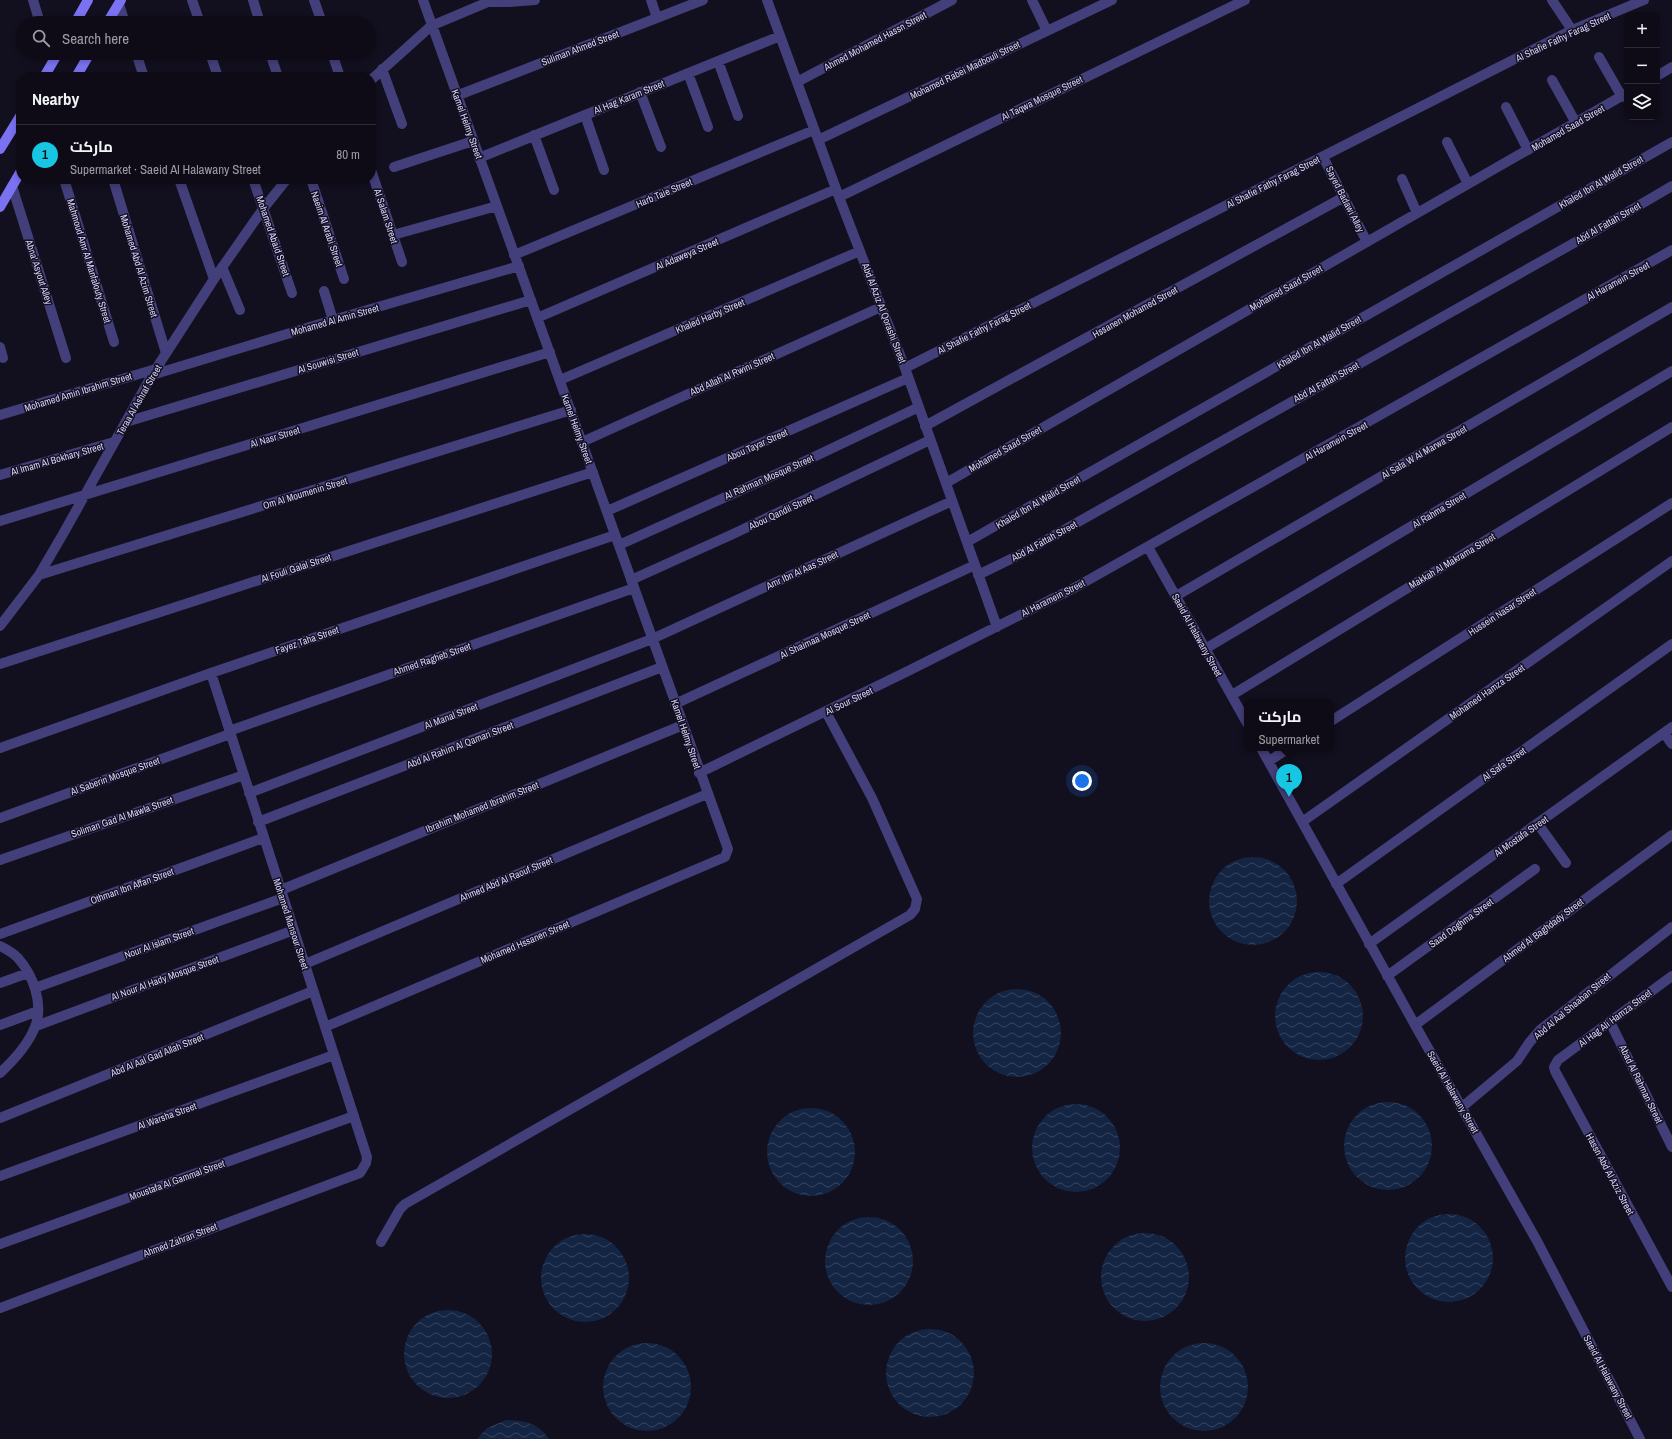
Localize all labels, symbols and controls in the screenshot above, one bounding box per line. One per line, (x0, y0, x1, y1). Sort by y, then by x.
street label: Ahmed Mohamed Hassn Street (821, 8, 929, 74)
street label: Al Shafie Fathy Farag Street (1513, 9, 1613, 65)
map controls (1624, 12, 1660, 120)
button: + (1624, 12, 1660, 48)
search box (16, 16, 376, 60)
icon: search (30, 27, 52, 49)
street label: Suliman Ahmed Street (539, 27, 621, 69)
text: Search here (62, 28, 129, 49)
street label: Mohamed Rabei Madbouli Street (908, 37, 1023, 102)
button: − (1624, 48, 1660, 84)
street label: Al Taqwa Mosque Street (998, 72, 1085, 124)
street label: Al Hag Karam Street (591, 77, 667, 117)
button: layers (1624, 84, 1660, 120)
text: Nearby (32, 87, 79, 110)
street label: Kamel Helmy Street (448, 88, 486, 161)
street label: Mohamed Saad Street (1529, 102, 1607, 154)
text: ماركت (70, 136, 113, 157)
text: 1 (42, 146, 48, 163)
text: 80 m (336, 146, 360, 163)
street label: Al Shafie Fathy Farag Street (1223, 152, 1323, 212)
street label: Khaled Ibn Al Walid Street (1556, 152, 1646, 211)
text: Supermarket · Saeid Al Halawany Street (70, 161, 261, 178)
street label: Sayed Badawi Alley (1323, 164, 1368, 235)
street label: Harb Taie Street (634, 175, 695, 211)
street label: Al Salam Street (371, 186, 401, 246)
street label: Naeim Al Arabi Street (308, 190, 346, 269)
street label: Mohamed Abaid Street (253, 194, 293, 278)
street label: Mahmoud Amr Al Manfalouty Street (64, 197, 114, 325)
street label: Abd Al Fattah Street (1572, 199, 1643, 247)
street label: Mohamed Abd Al Azim Street (117, 213, 161, 320)
street label: Al Adaweya Street (653, 235, 721, 273)
street label: Abna' Asyout Alley (22, 237, 56, 307)
street label: Al Haramein Street (1583, 258, 1652, 304)
street label: Abd Al Aziz Al Qorashi Street (859, 260, 909, 366)
street label: Mohamed Saad Street (1247, 262, 1325, 314)
street label: Hssanen Mohamed Street (1090, 283, 1180, 341)
street label: Khaled Harby Street (673, 295, 747, 336)
street label: Al Shafie Fathy Farag Street (934, 298, 1034, 358)
street label: Mohamed Al Amin Street (290, 301, 381, 339)
street label: Khaled Ibn Al Walid Street (1274, 312, 1364, 371)
street label: Al Souwisi Street (295, 345, 361, 377)
street label: Abd Allah Al Rwini Street (687, 349, 777, 399)
street label: Abd Al Fattah Street (1290, 358, 1362, 406)
street label: Teraa Al Ashraf Street (114, 362, 165, 438)
street label: Mohamed Amin Ibrahim Street (23, 369, 134, 415)
street label: Kamel Helmy Street (558, 393, 596, 466)
street label: Al Haramein Street (1301, 418, 1370, 464)
street label: Al Safa W Al Marwa Street (1378, 422, 1470, 482)
street label: Al Nasr Street (248, 423, 302, 451)
street label: Mohamed Saad Street (966, 423, 1044, 475)
street label: Abou Tayar Street (723, 425, 790, 465)
street label: Al Imam Al Bokhary Street (8, 439, 105, 479)
street label: Al Rahman Mosque Street (722, 451, 816, 503)
street label: Khaled Ibn Al Walid Street (993, 472, 1083, 531)
street label: Om Al Moumenin Street (261, 474, 349, 512)
street label: Al Rahma Street (1409, 489, 1469, 532)
street label: Abou Qandil Street (746, 491, 816, 533)
street label: Abd Al Fattah Street (1008, 517, 1080, 565)
street label: Makkah Al Makrama Street (1406, 530, 1498, 592)
street label: Amr Ibn Al Aas Street (763, 547, 841, 593)
street label: Al Fouli Galal Street (258, 550, 333, 586)
street label: Al Haramein Street (1018, 576, 1088, 620)
street label: Hussein Nasar Street (1466, 585, 1539, 639)
street label: Saeid Al Halawany Street (1169, 591, 1226, 679)
street label: Al Shaimaa Mosque Street (777, 608, 873, 662)
street label: Fayez Taha Street (274, 623, 341, 657)
street label: Ahmed Ragheb Street (391, 639, 473, 679)
street label: Mohamed Hamza Street (1447, 661, 1528, 723)
street label: Al Sour Street (822, 684, 875, 718)
street label: Kamel Helmy Street (668, 697, 704, 771)
popup (1244, 699, 1334, 751)
street label: Al Manal Street (422, 700, 480, 732)
text: ماركت (1258, 706, 1301, 727)
street label: Abd Al Rahim Al Qamari Street (404, 718, 516, 772)
text: Supermarket (1258, 731, 1320, 748)
street label: Al Safa Street (1479, 744, 1529, 784)
street label: Al Saberin Mosque Street (68, 754, 162, 799)
pin: 1 (1276, 764, 1302, 797)
your location (1072, 771, 1092, 791)
street label: Ibrahim Mohamed Ibrahim Street (424, 778, 541, 836)
street label: Soliman Gad Al Mawla Street (69, 793, 175, 841)
street label: Al Mostafa Street (1491, 812, 1551, 860)
street label: Ahmed Abd Al Raouf Street (457, 853, 555, 905)
street label: Othman Ibn Affan Street (88, 865, 176, 907)
street label: Mohamed Mansour Street (270, 877, 312, 972)
street label: Saad Doghma Street (1426, 895, 1496, 951)
street label: Ahmed Al Baghdady Street (1499, 895, 1587, 965)
street label: Mohamed Hssanen Street (479, 917, 572, 967)
street label: Nour Al Islam Street (123, 924, 196, 962)
street label: Al Nour Al Hady Mosque Street (109, 952, 221, 1004)
street label: Abd Al Aal Shaaban Street (1530, 969, 1614, 1043)
street label: Al Hag Ali Hamza Street (1575, 986, 1655, 1050)
street label: Abd Al Aal Gad Allah Street (108, 1030, 206, 1080)
street label: Abad Al Rahman Street (1616, 1042, 1666, 1126)
street label: Saeid Al Halawany Street (1424, 1048, 1482, 1136)
street label: Al Warsha Street (135, 1099, 199, 1133)
street label: Hassn Abd Al Aziz Street (1583, 1131, 1637, 1218)
street label: Moustafa Al Gammal Street (128, 1157, 227, 1203)
street label: Ahmed Zahran Street (140, 1220, 220, 1260)
street label: Saeid Al Halawany Street (1580, 1333, 1636, 1422)

